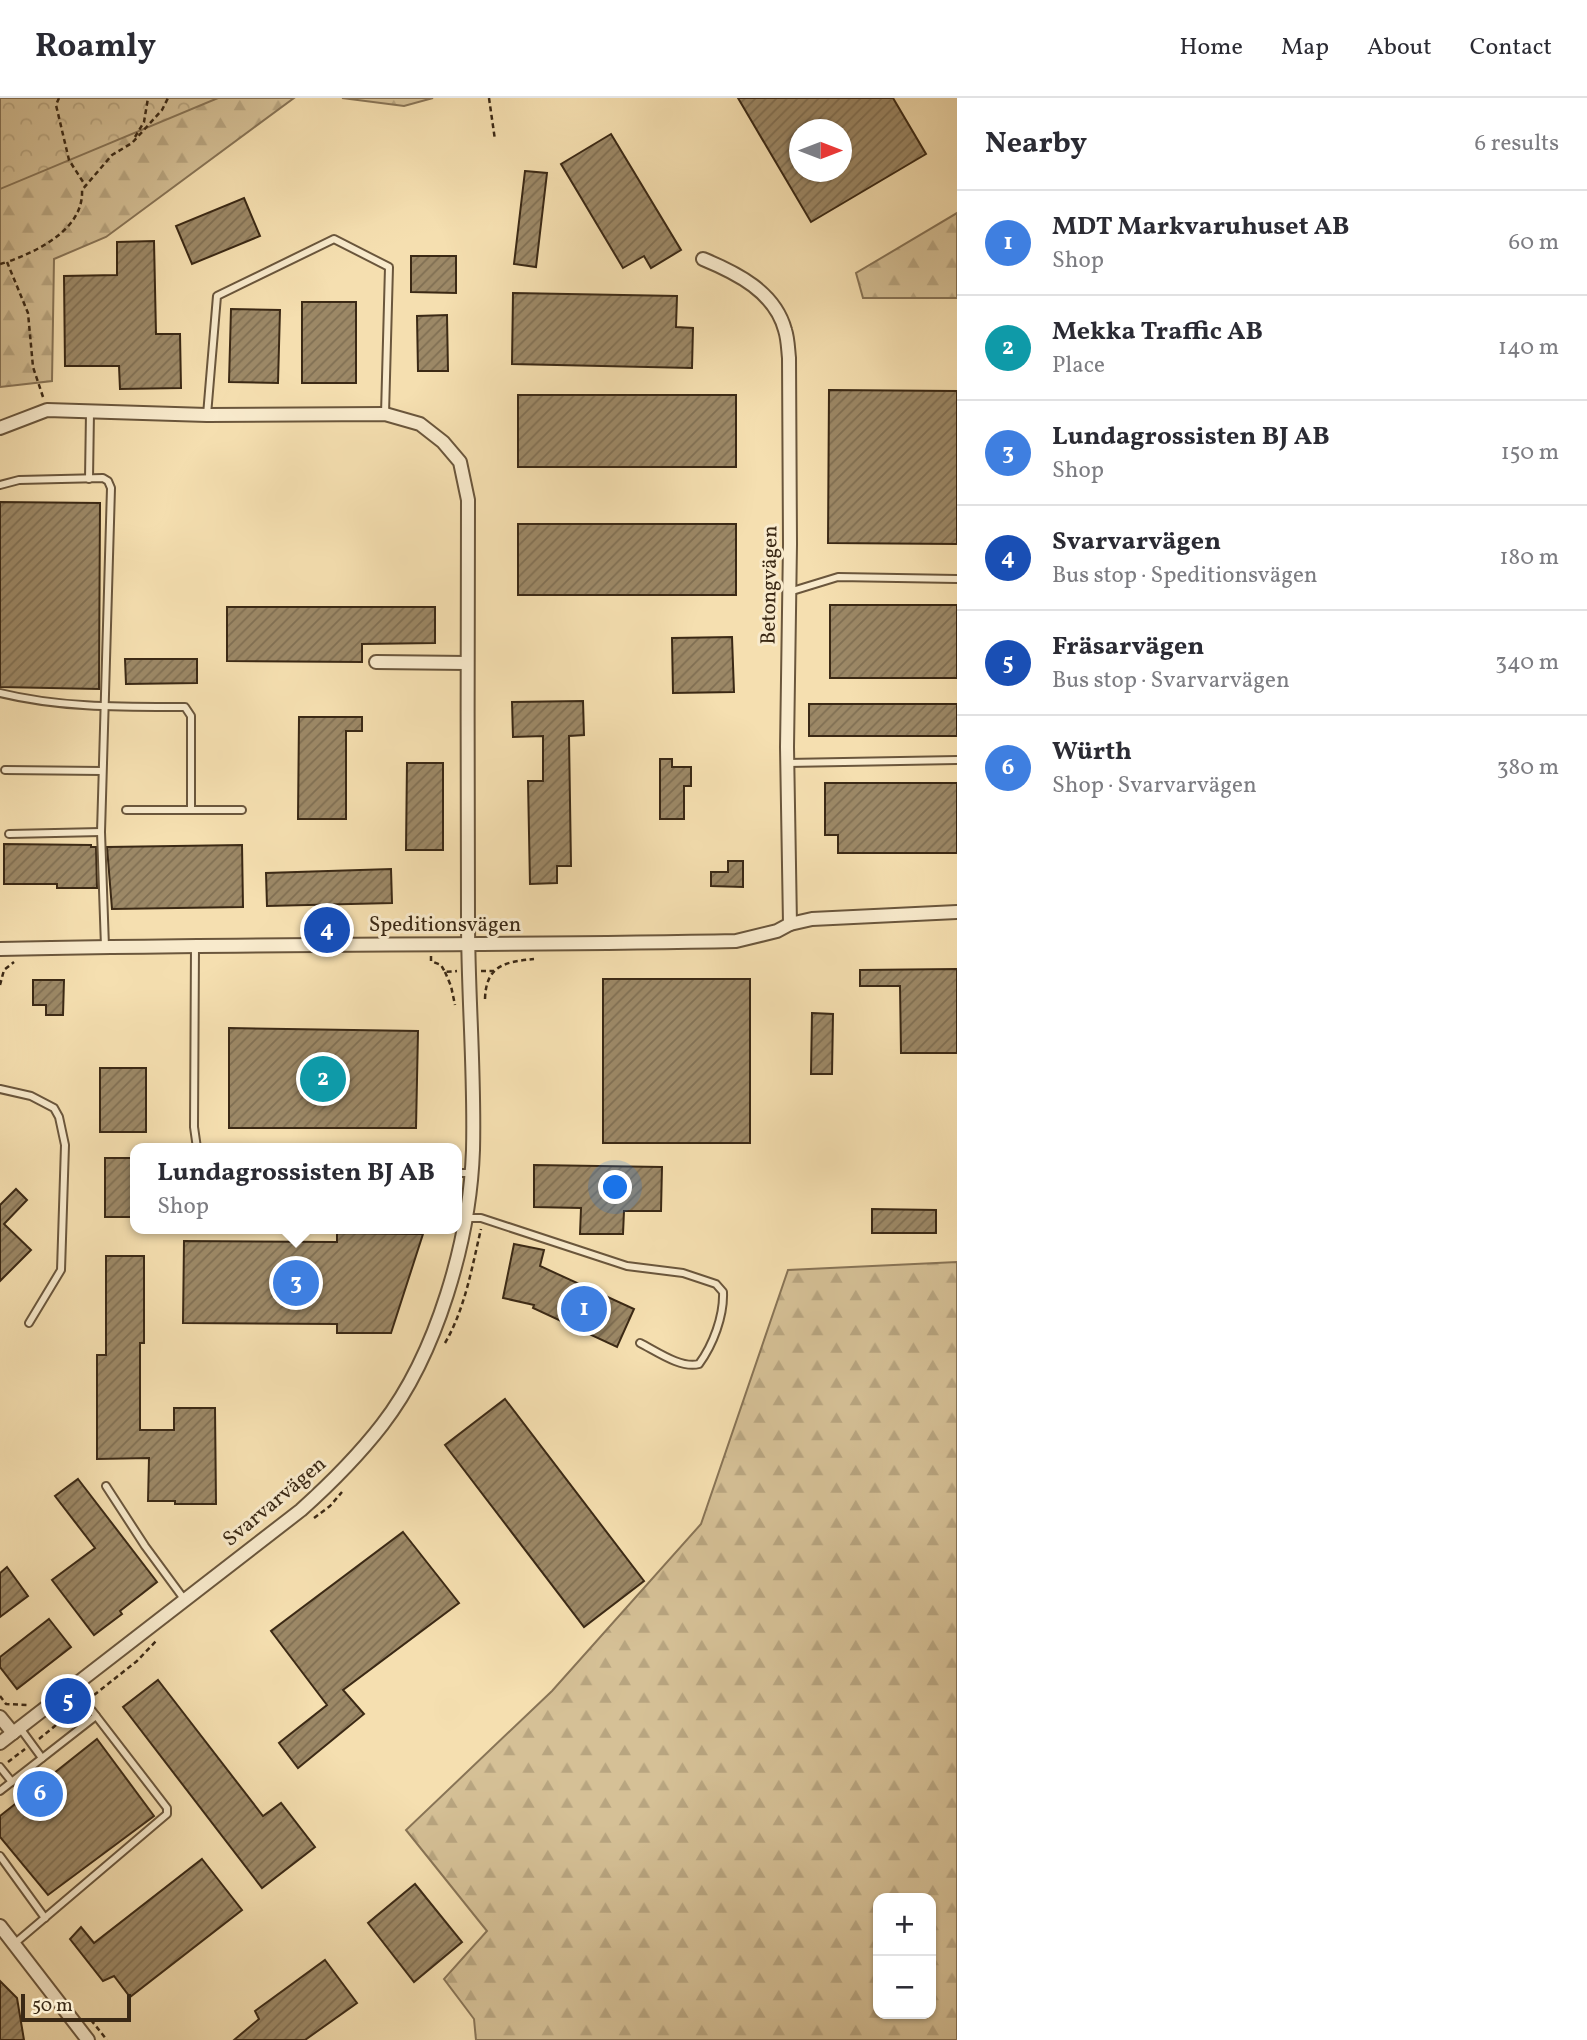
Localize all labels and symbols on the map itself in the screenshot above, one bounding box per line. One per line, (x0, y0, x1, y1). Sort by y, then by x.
north arrow (789, 119, 852, 182)
street label: Betongvägen (754, 525, 786, 645)
pin: 4 (304, 904, 350, 956)
street label: Speditionsvägen (369, 911, 521, 940)
pin: 2 (300, 1053, 346, 1105)
your location (598, 1170, 632, 1204)
pin: 3 (273, 1257, 319, 1309)
pin: 1 (561, 1283, 607, 1335)
street label: Svarvarvägen (217, 1450, 333, 1554)
pin: 5 (45, 1675, 91, 1727)
pin: 6 (17, 1768, 63, 1820)
scale bar (21, 1991, 131, 2023)

